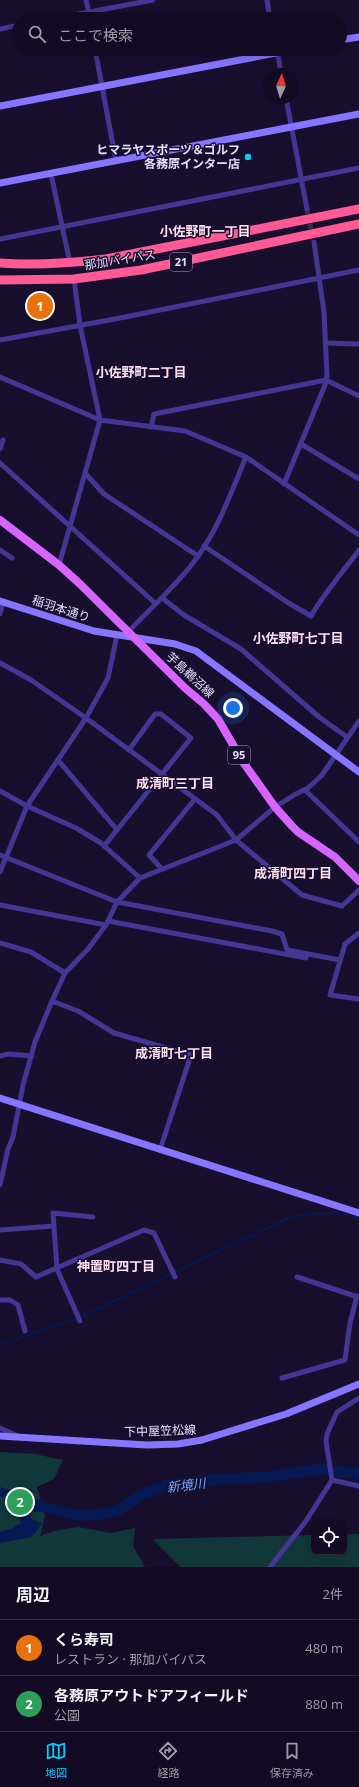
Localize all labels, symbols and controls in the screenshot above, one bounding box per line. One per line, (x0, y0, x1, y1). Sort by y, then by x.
search box (12, 12, 347, 56)
icon: search (26, 23, 48, 45)
text: ここで検索 (58, 25, 133, 45)
north arrow (263, 68, 299, 104)
place label: ヒマラヤスポーツ＆ゴルフ 各務原インター店 (96, 141, 240, 172)
marker: ヒマラヤスポーツ＆ゴルフ 各務原インター店 (243, 152, 253, 162)
district label: 小佐野町一丁目 (159, 222, 251, 240)
street label: 那加バイパス (83, 245, 157, 274)
road number: 21 (170, 253, 192, 271)
pin: 1 (27, 291, 53, 321)
district label: 小佐野町二丁目 (95, 363, 187, 381)
street label: 稲羽本通り (30, 591, 92, 626)
district label: 小佐野町七丁目 (252, 629, 344, 647)
street label: 芋島鵜沼線 (163, 648, 218, 701)
your location (223, 698, 243, 718)
road number: 95 (228, 746, 250, 764)
district label: 成清町三丁目 (136, 774, 214, 792)
district label: 成清町四丁目 (254, 864, 332, 882)
district label: 成清町七丁目 (135, 1044, 213, 1062)
district label: 神置町四丁目 (77, 1257, 155, 1275)
street label: 下中屋笠松線 (124, 1421, 196, 1440)
water label: 新境川 (166, 1473, 208, 1496)
pin: 2 (7, 1487, 33, 1517)
map controls (311, 1519, 347, 1555)
button: locate (311, 1519, 347, 1555)
text: 周辺 (16, 1583, 50, 1606)
text: 2件 (323, 1585, 343, 1603)
text: くら寿司 (54, 1629, 114, 1649)
text: 1 (25, 1639, 33, 1657)
text: 480 m (305, 1639, 343, 1657)
text: レストラン · 那加バイパス (54, 1650, 207, 1668)
text: 各務原アウトドアフィールド (54, 1685, 249, 1705)
text: 2 (25, 1695, 33, 1713)
text: 880 m (305, 1695, 343, 1713)
text: 公園 (54, 1706, 80, 1724)
tab: 地図 (45, 1740, 67, 1780)
tab: 経路 (157, 1740, 179, 1780)
tab: 保存済み (270, 1740, 314, 1780)

